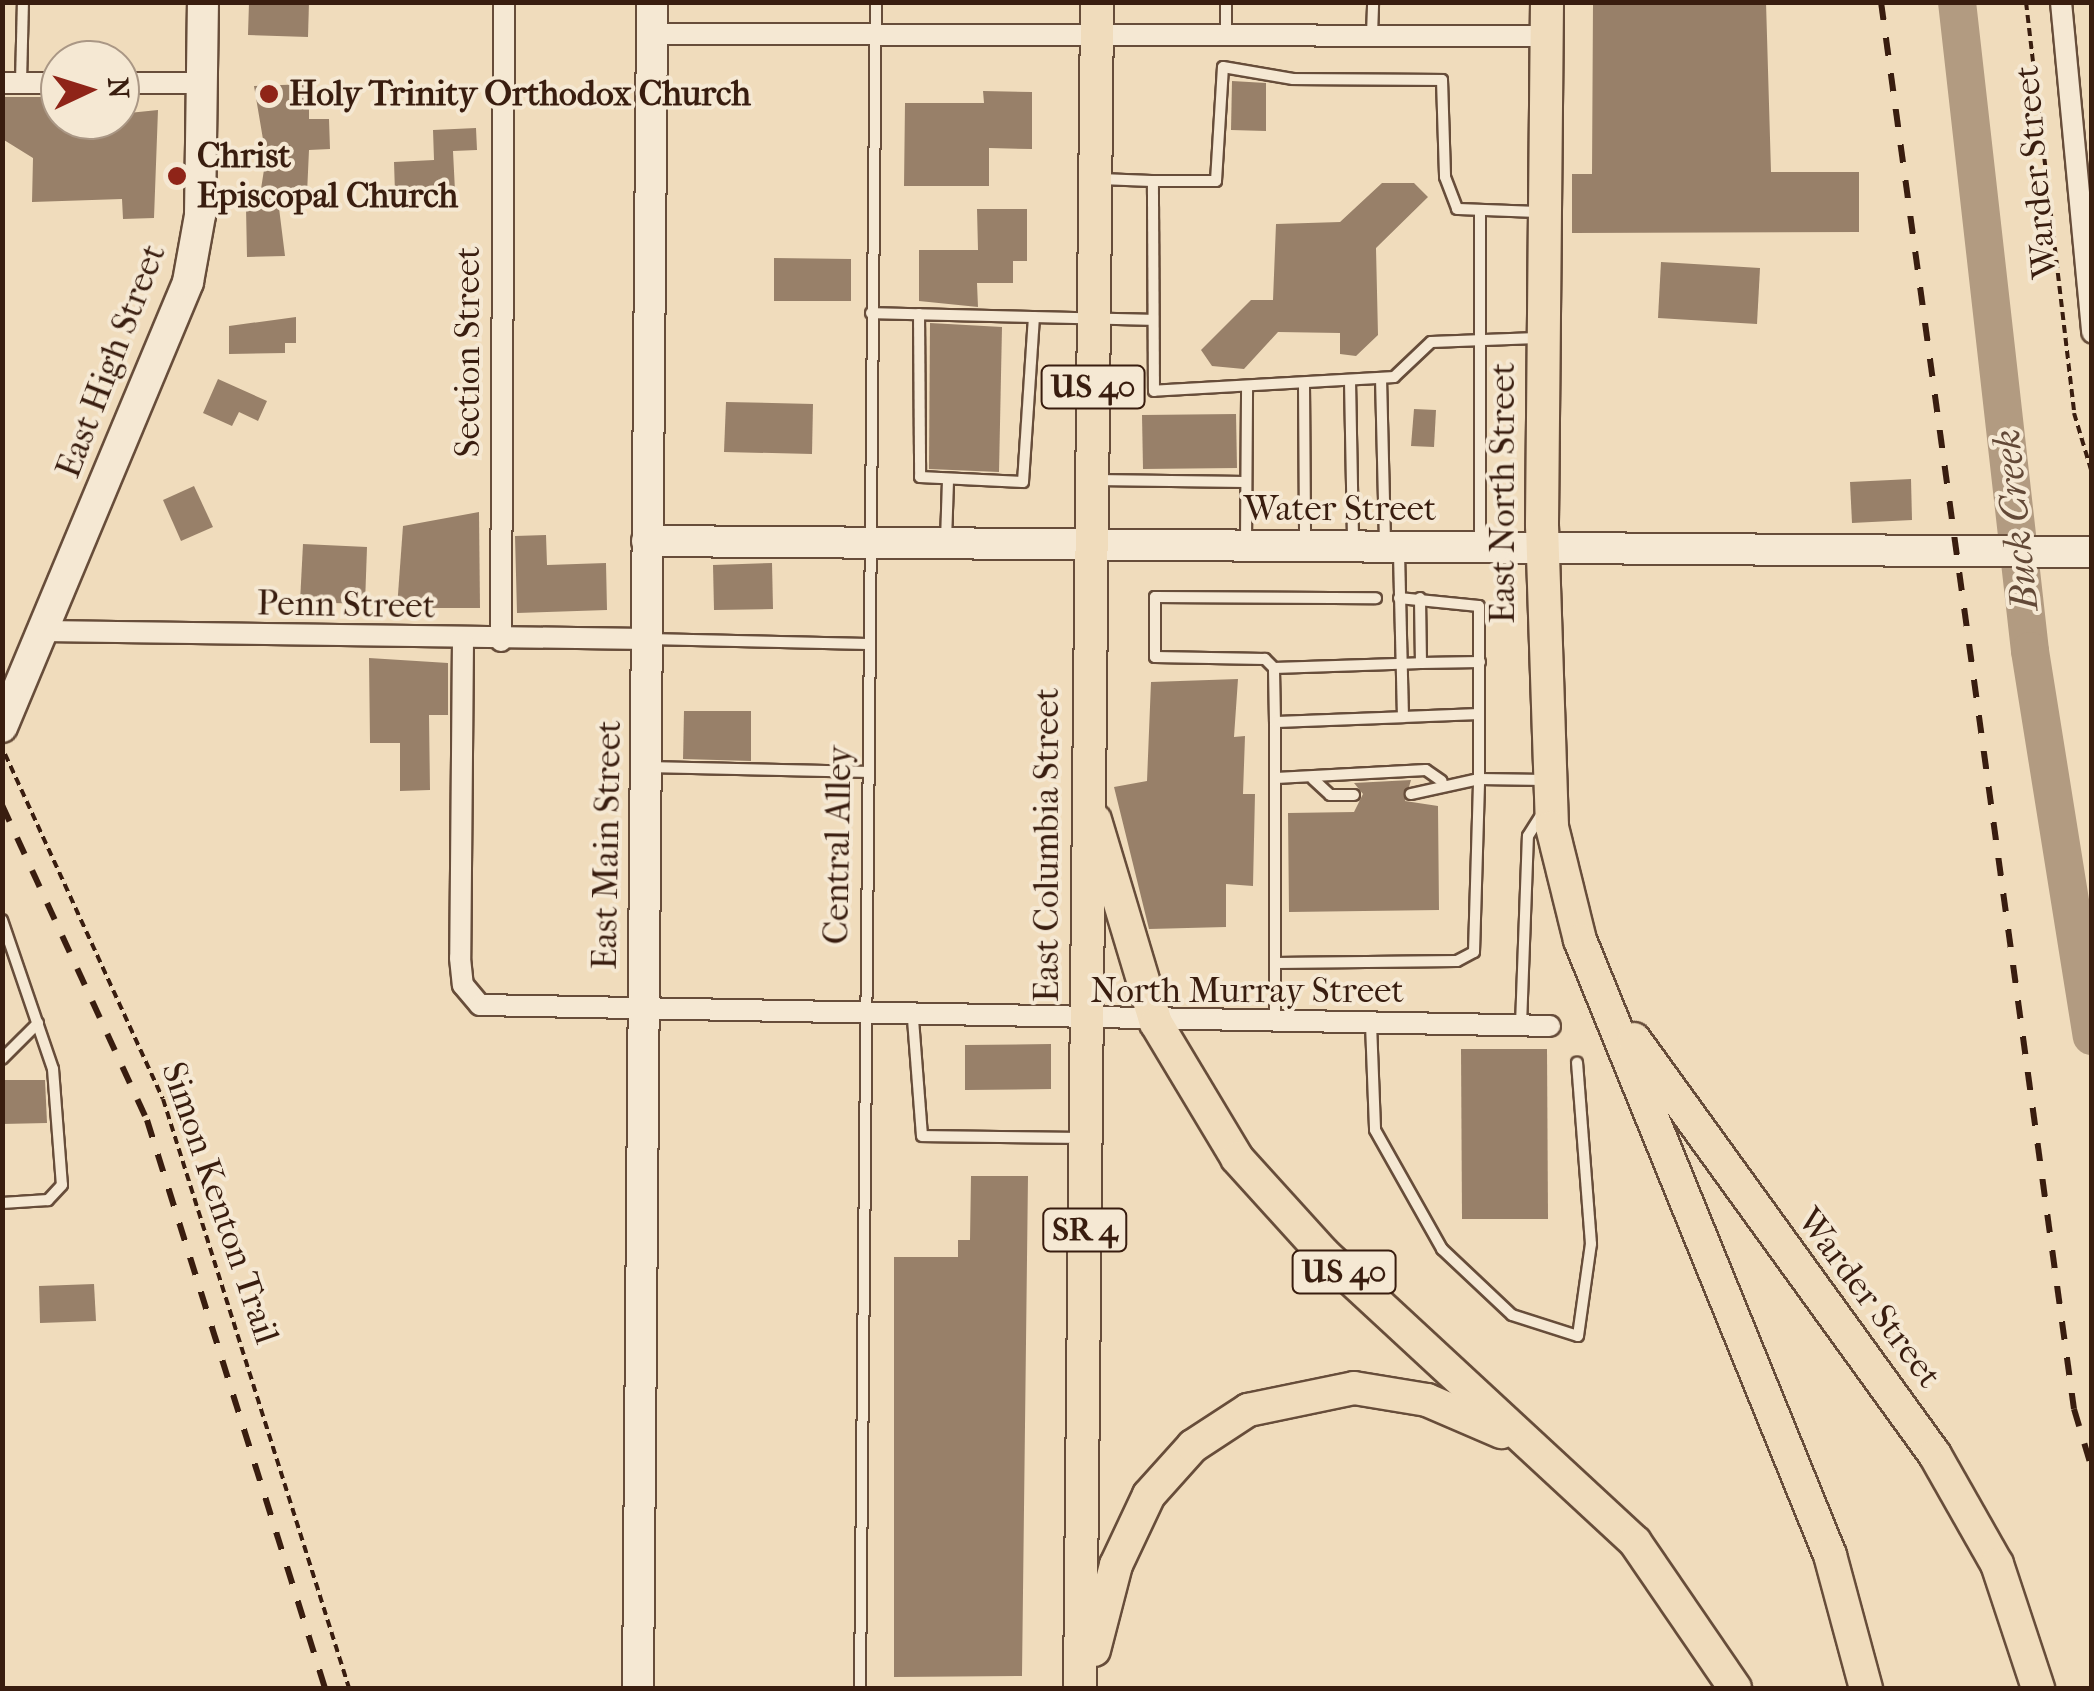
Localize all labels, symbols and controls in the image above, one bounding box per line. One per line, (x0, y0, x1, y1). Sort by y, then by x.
north arrow (40, 40, 140, 140)
street label: Warder Street (2006, 64, 2066, 280)
place label: Holy Trinity Orthodox Church (289, 73, 751, 115)
text: N (101, 76, 136, 100)
marker: Holy Trinity Orthodox Church (258, 83, 280, 105)
place label: Christ Episcopal Church (197, 135, 458, 217)
marker: Christ Episcopal Church (166, 165, 188, 187)
street label: East High Street (47, 238, 175, 484)
street label: Section Street (447, 246, 489, 458)
road number: US 40 (1040, 360, 1146, 414)
street label: East North Street (1482, 363, 1524, 623)
water label: Buck Creek (1984, 427, 2048, 613)
street label: Water Street (1244, 488, 1436, 530)
street label: Penn Street (257, 582, 435, 628)
street label: East Columbia Street (1026, 688, 1068, 1002)
street label: East Main Street (584, 720, 630, 970)
street label: Central Alley (815, 745, 861, 945)
street label: North Murray Street (1090, 970, 1404, 1012)
street label: Simon Kenton Trail (152, 1057, 288, 1349)
street label: Warder Street (1788, 1200, 1950, 1396)
road number: SR 4 (1040, 1203, 1130, 1257)
road number: US 40 (1292, 1245, 1396, 1299)

